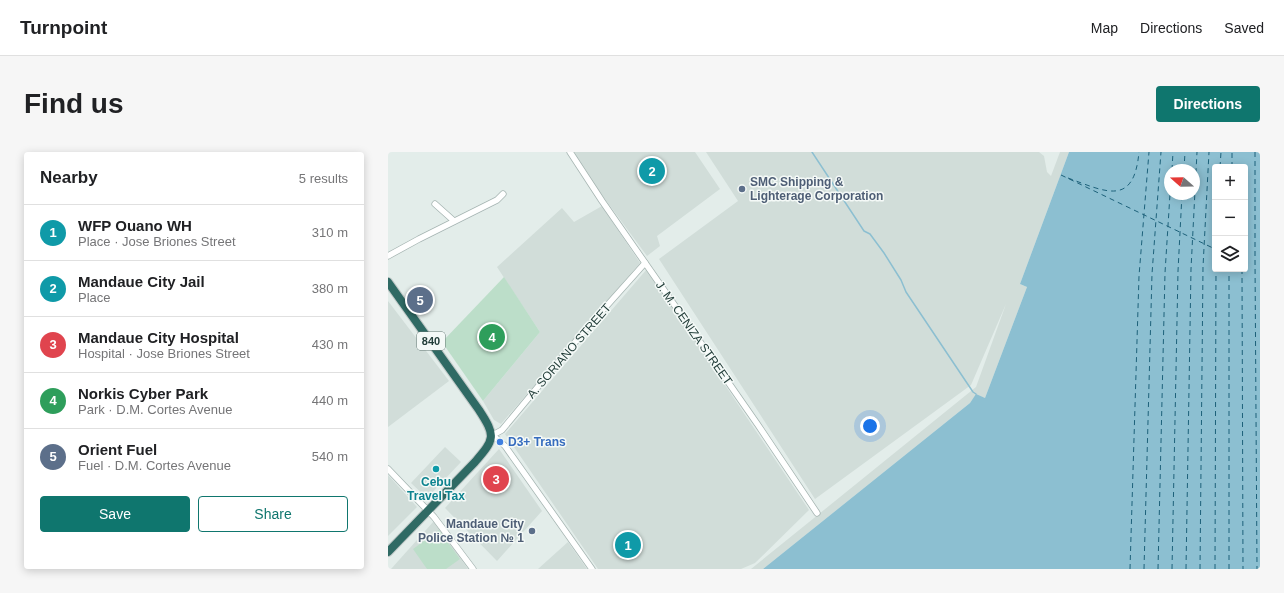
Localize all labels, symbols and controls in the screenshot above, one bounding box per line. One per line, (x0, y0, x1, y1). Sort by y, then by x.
text: Turnpoint (20, 17, 107, 38)
text: Map (1091, 20, 1118, 36)
text: Directions (1140, 20, 1202, 36)
text: Saved (1224, 20, 1264, 36)
button: Directions (1156, 86, 1260, 122)
text: Find us (24, 88, 124, 119)
pin: 2 (639, 156, 665, 186)
north arrow (1164, 164, 1200, 200)
map controls (1212, 164, 1248, 272)
button: + (1212, 164, 1248, 200)
text: Nearby (40, 168, 98, 187)
text: 5 results (299, 171, 348, 186)
place label: SMC Shipping & Lighterage Corporation (750, 175, 883, 203)
marker: SMC Shipping & Lighterage Corporation (737, 184, 747, 194)
button: − (1212, 200, 1248, 236)
text: WFP Ouano WH (78, 217, 192, 234)
text: 1 (49, 225, 57, 240)
text: 310 m (312, 225, 348, 240)
text: Place · Jose Briones Street (78, 234, 236, 249)
button: layers (1212, 236, 1248, 272)
text: Mandaue City Jail (78, 273, 205, 290)
street label: J. M. CENIZA STREET (653, 278, 735, 388)
text: 2 (49, 281, 57, 296)
text: 380 m (312, 281, 348, 296)
pin: 5 (407, 285, 433, 315)
text: Place (78, 290, 111, 305)
street label: A. SORIANO STREET (524, 300, 614, 401)
pin: 4 (479, 322, 505, 352)
text: Mandaue City Hospital (78, 329, 239, 346)
road number: 840 (417, 332, 445, 350)
text: 3 (49, 337, 57, 352)
text: 430 m (312, 337, 348, 352)
text: Hospital · Jose Briones Street (78, 346, 250, 361)
text: Norkis Cyber Park (78, 385, 208, 402)
text: 4 (49, 393, 57, 408)
text: 440 m (312, 393, 348, 408)
text: Park · D.M. Cortes Avenue (78, 402, 232, 417)
your location (860, 416, 880, 436)
place label: D3+ Trans (508, 435, 566, 449)
marker: D3+ Trans (495, 437, 505, 447)
text: Orient Fuel (78, 441, 157, 458)
text: 5 (49, 449, 57, 464)
text: 540 m (312, 449, 348, 464)
text: Fuel · D.M. Cortes Avenue (78, 458, 231, 473)
marker: Cebu Travel Tax (431, 464, 441, 474)
pin: 3 (483, 464, 509, 494)
place label: Cebu Travel Tax (407, 475, 465, 503)
button: Save (40, 496, 190, 532)
button: Share (198, 496, 348, 532)
place label: Mandaue City Police Station № 1 (418, 517, 524, 545)
marker: Mandaue City Police Station № 1 (527, 526, 537, 536)
pin: 1 (615, 530, 641, 560)

